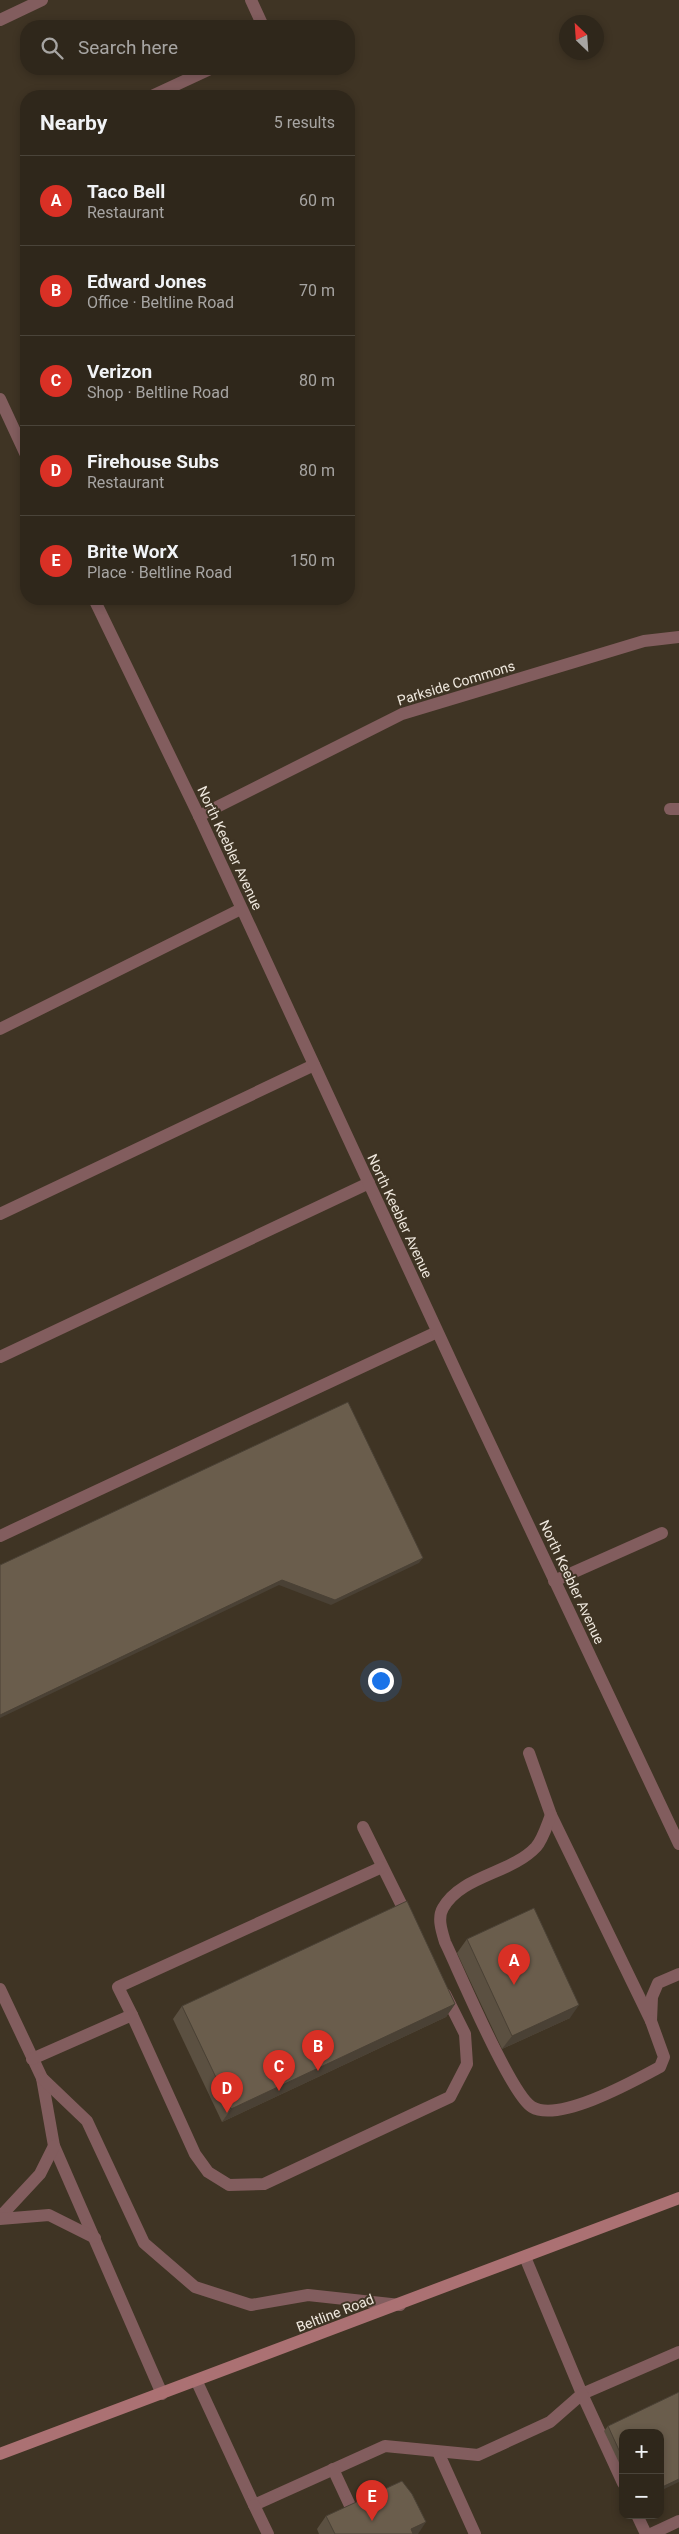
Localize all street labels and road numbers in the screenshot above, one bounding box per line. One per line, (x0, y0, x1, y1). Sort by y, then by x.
street label: Parkside Commons (395, 657, 517, 709)
street label: North Keebler Avenue (194, 783, 266, 913)
street label: North Keebler Avenue (364, 1151, 436, 1281)
street label: North Keebler Avenue (536, 1517, 608, 1647)
street label: Beltline Road (294, 2291, 376, 2335)

